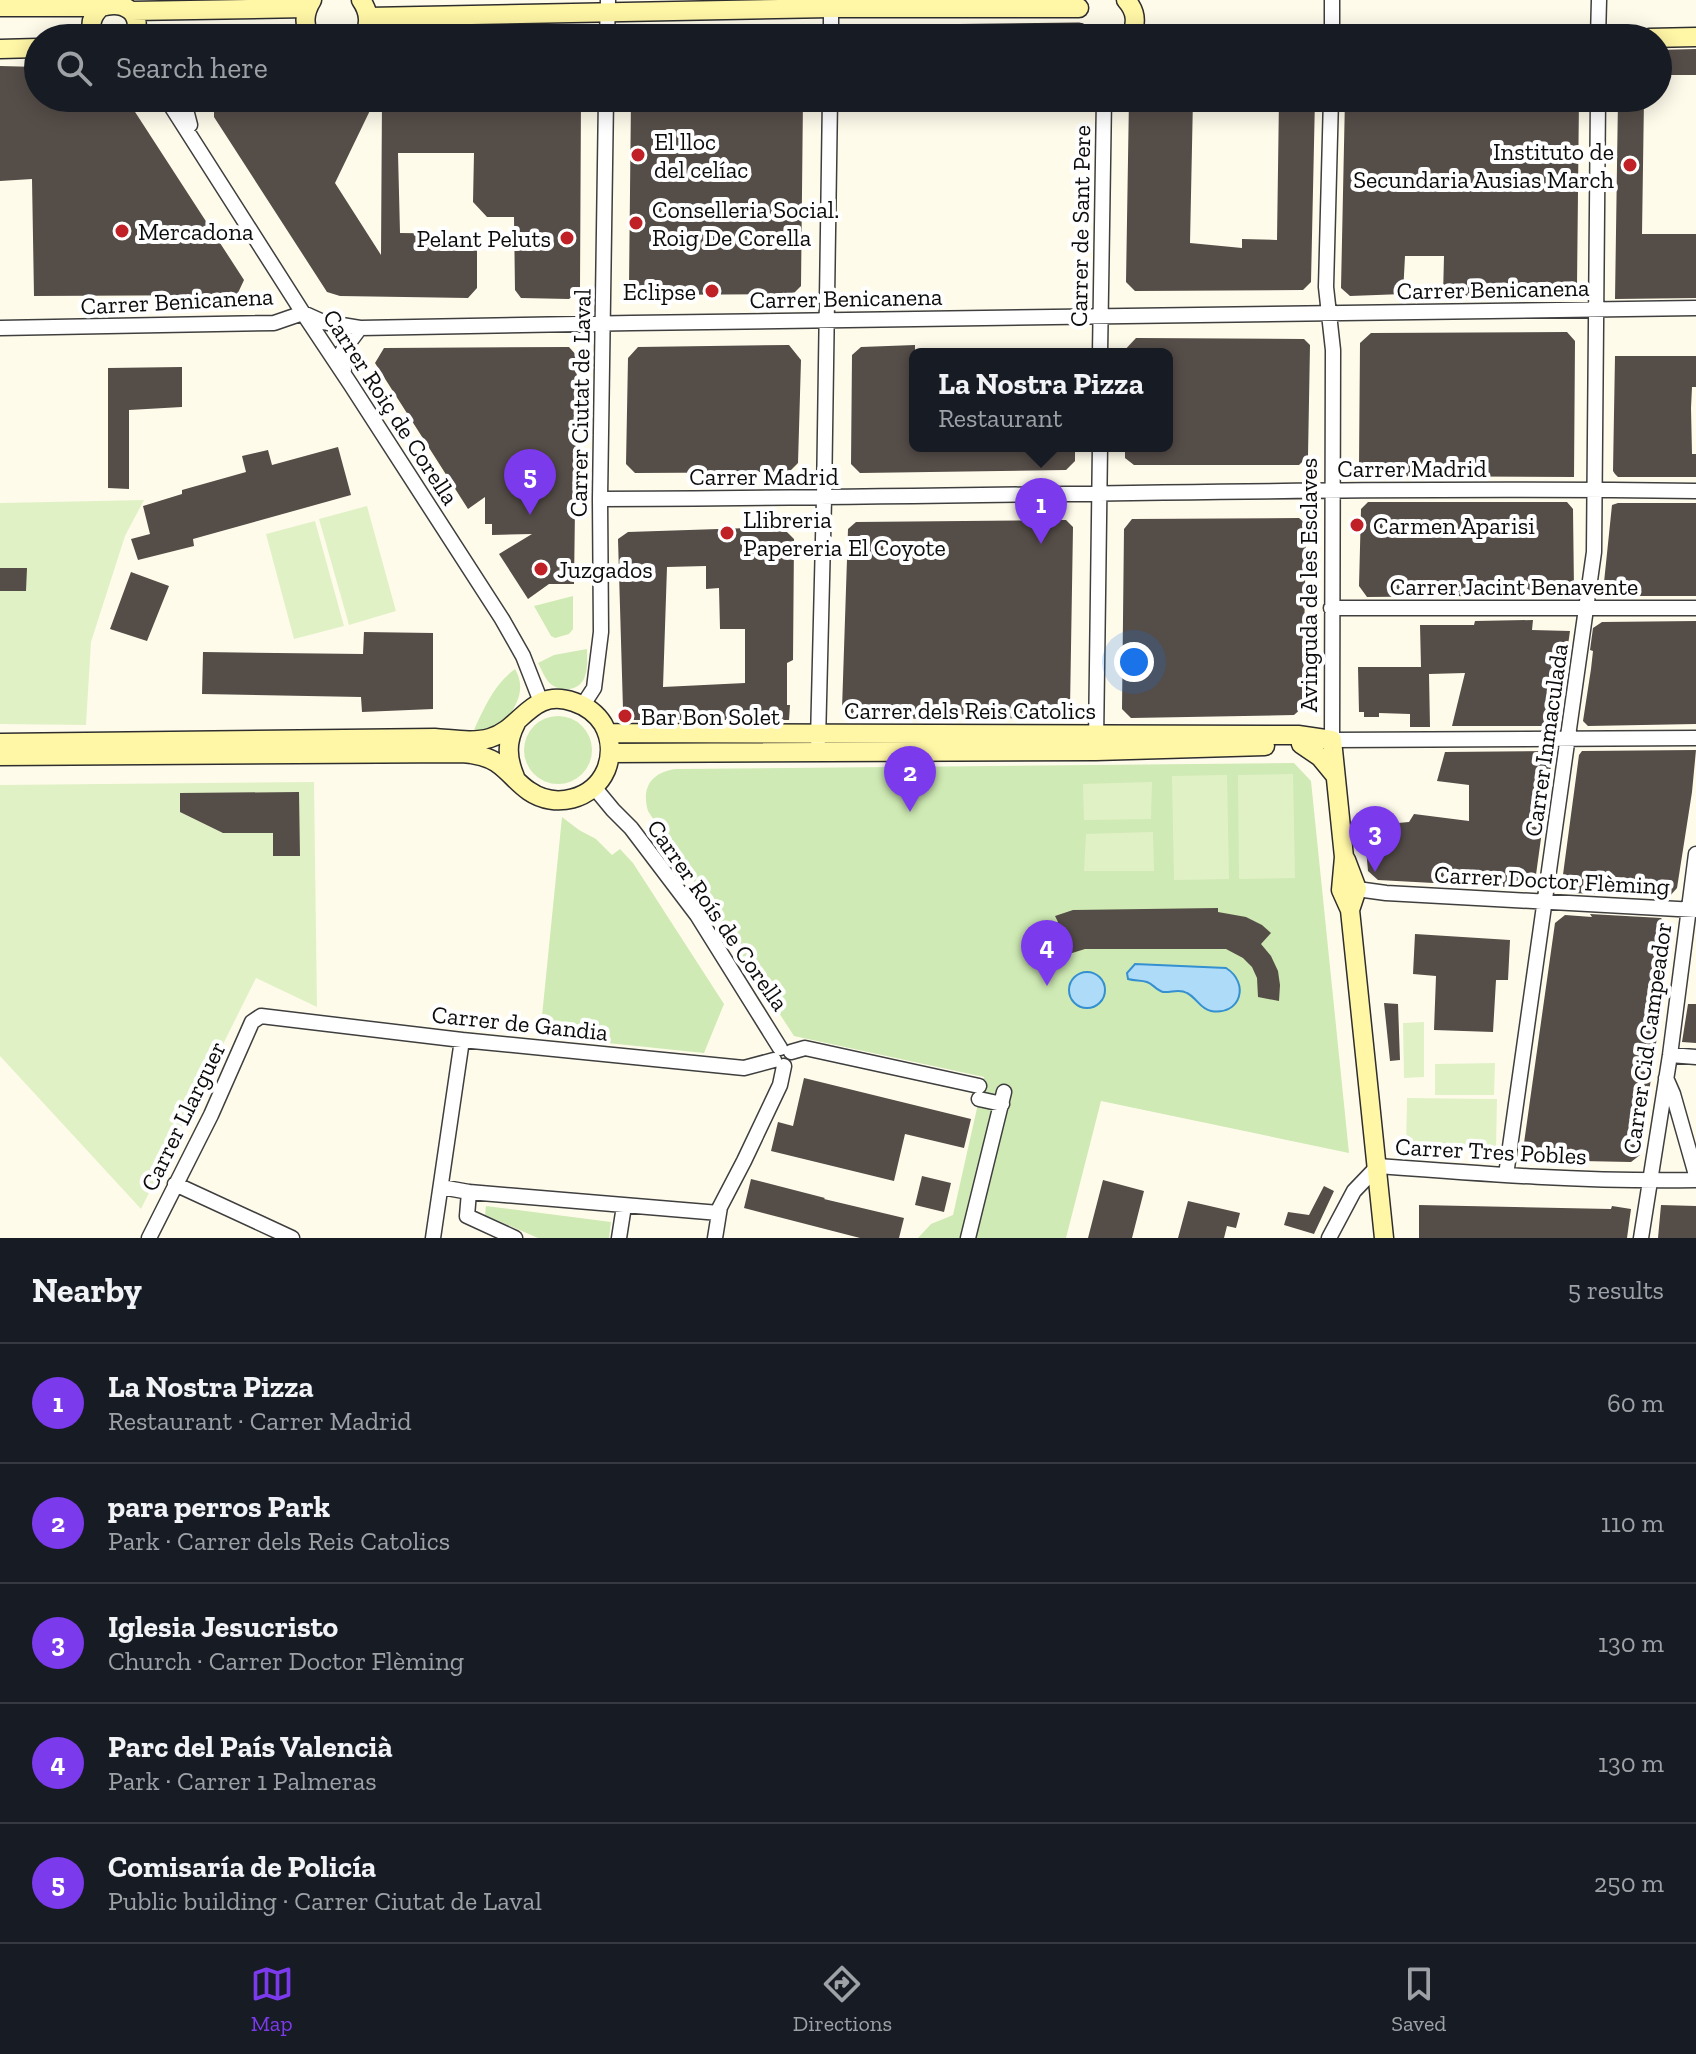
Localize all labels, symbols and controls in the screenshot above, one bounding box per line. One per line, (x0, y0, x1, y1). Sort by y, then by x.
search box (24, 24, 1672, 112)
icon: search (52, 46, 96, 90)
text: Search here (116, 50, 268, 86)
street label: Carrer de Sant Pere (1064, 125, 1096, 327)
place label: El lloc del celíac (654, 127, 748, 184)
place label: Instituto de Secundaria Ausias March (1353, 137, 1615, 194)
marker: El lloc del celíac (629, 146, 647, 164)
marker: Instituto de Secundaria Ausias March (1621, 156, 1639, 174)
place label: Conselleria Social. Roig De Corella (652, 195, 839, 252)
marker: Conselleria Social. Roig De Corella (627, 214, 645, 232)
place label: Mercadona (138, 217, 254, 246)
marker: Mercadona (113, 222, 131, 240)
place label: Pelant Peluts (417, 224, 551, 253)
marker: Pelant Peluts (558, 229, 576, 247)
street label: Carrer Benicanena (1396, 273, 1590, 305)
place label: Eclipse (623, 277, 696, 306)
street label: Carrer Benicanena (80, 281, 275, 321)
marker: Eclipse (703, 282, 721, 300)
street label: Carrer Benicanena (749, 282, 943, 314)
street label: Carrer Ciutat de Laval (564, 289, 596, 517)
street label: Carrer Roiç de Corella (317, 304, 465, 511)
popup (909, 348, 1173, 452)
text: La Nostra Pizza (938, 366, 1144, 402)
text: Restaurant (938, 402, 1062, 434)
pin: 5 (504, 449, 556, 515)
street label: Carrer Madrid (1337, 454, 1487, 483)
street label: Avinguda de les Esclaves (1294, 458, 1323, 712)
street label: Carrer Madrid (689, 462, 839, 491)
pin: 1 (1015, 478, 1067, 544)
place label: Llibreria Papereria El Coyote (743, 505, 946, 562)
place label: Carmen Aparisi (1373, 511, 1535, 540)
marker: Carmen Aparisi (1348, 516, 1366, 534)
marker: Llibreria Papereria El Coyote (718, 524, 736, 542)
place label: Juzgados (557, 555, 653, 584)
marker: Juzgados (532, 560, 550, 578)
street label: Carrer Jacint Benavente (1390, 572, 1638, 601)
street label: Carrer Inmaculada (1518, 641, 1574, 838)
your location (1114, 642, 1154, 682)
street label: Carrer dels Reis Catolics (844, 696, 1096, 725)
place label: Bar Bon Solet (641, 702, 780, 731)
marker: Bar Bon Solet (616, 707, 634, 725)
pin: 2 (884, 746, 936, 812)
pin: 3 (1349, 806, 1401, 872)
street label: Carrer Roís de Corella (641, 814, 795, 1016)
street label: Carrer Doctor Flèming (1434, 859, 1670, 901)
pin: 4 (1021, 920, 1073, 986)
street label: Carrer Cid Campeador (1616, 920, 1678, 1156)
street label: Carrer de Gandia (430, 999, 610, 1047)
street label: Carrer Llarguer (134, 1036, 232, 1196)
street label: Carrer Tres Pobles (1395, 1132, 1587, 1170)
text: Nearby (32, 1270, 142, 1311)
text: 5 results (1568, 1274, 1664, 1306)
text: La Nostra Pizza (108, 1369, 314, 1405)
text: 1 (53, 1387, 63, 1419)
text: 60 m (1607, 1387, 1664, 1419)
text: Restaurant · Carrer Madrid (108, 1405, 411, 1437)
text: para perros Park (108, 1489, 330, 1525)
text: 2 (51, 1507, 65, 1539)
text: 110 m (1601, 1507, 1664, 1539)
text: Park · Carrer dels Reis Catolics (108, 1525, 450, 1557)
text: Iglesia Jesucristo (108, 1609, 338, 1645)
text: 3 (51, 1627, 65, 1659)
text: 130 m (1598, 1627, 1664, 1659)
text: Church · Carrer Doctor Flèming (108, 1645, 464, 1677)
text: Parc del País Valencià (108, 1729, 393, 1765)
text: 4 (51, 1747, 65, 1779)
text: 130 m (1598, 1747, 1664, 1779)
text: Park · Carrer 1 Palmeras (108, 1765, 377, 1797)
text: Comisaría de Policía (108, 1849, 376, 1885)
text: 5 (51, 1867, 65, 1899)
text: 250 m (1594, 1867, 1664, 1899)
text: Public building · Carrer Ciutat de Laval (108, 1885, 542, 1917)
tab: Map (250, 1962, 294, 2037)
tab: Directions (793, 1962, 892, 2037)
tab: Saved (1391, 1962, 1446, 2037)

